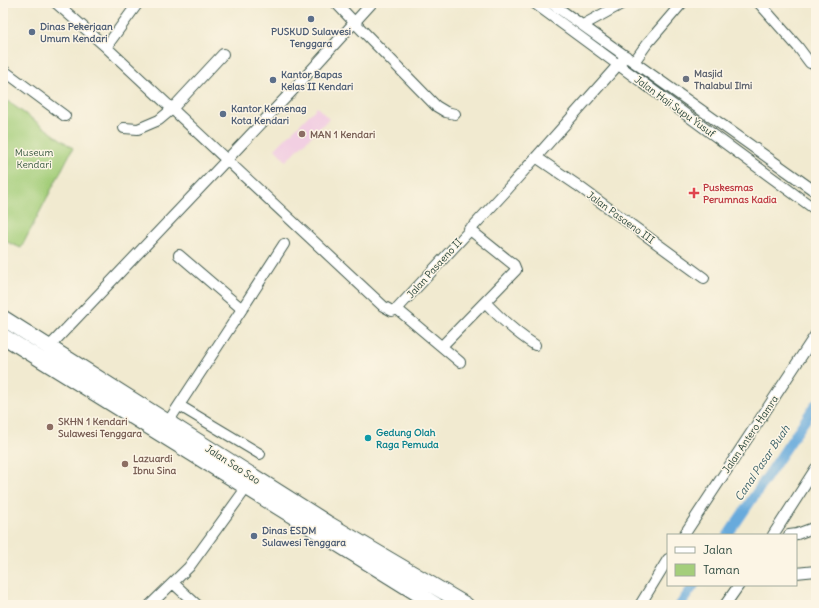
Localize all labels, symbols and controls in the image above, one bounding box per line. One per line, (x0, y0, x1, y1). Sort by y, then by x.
marker: PUSKUD Sulawesi Tenggara (306, 14, 316, 24)
place label: Dinas Pekerjaan Umum Kendari (40, 20, 113, 45)
place label: PUSKUD Sulawesi Tenggara (271, 25, 351, 50)
marker: Dinas Pekerjaan Umum Kendari (27, 27, 37, 37)
place label: Masjid Thalabul Ilmi (694, 67, 752, 92)
place label: Kantor Bapas Kelas II Kendari (281, 68, 353, 93)
street label: Jalan Haji Supu Yusuf (632, 73, 718, 140)
marker: Masjid Thalabul Ilmi (681, 74, 691, 84)
marker: Kantor Bapas Kelas II Kendari (268, 75, 278, 85)
place label: Kantor Kemenag Kota Kendari (231, 102, 307, 127)
marker: Kantor Kemenag Kota Kendari (218, 109, 228, 119)
place label: MAN 1 Kendari (310, 128, 375, 141)
marker: MAN 1 Kendari (297, 129, 307, 139)
park label: Museum Kendari (15, 146, 53, 171)
place label: Puskesmas Perumnas Kadia (703, 181, 777, 206)
marker: Puskesmas Perumnas Kadia (688, 187, 700, 199)
street label: Jalan Pasaeno III (584, 188, 657, 246)
street label: Jalan Pasaeno II (404, 236, 465, 301)
street label: Jalan Antero Hamra (720, 393, 781, 476)
place label: SKHN 1 Kendari Sulawesi Tenggara (58, 415, 142, 440)
marker: SKHN 1 Kendari Sulawesi Tenggara (45, 422, 55, 432)
water label: Canal Pasar Buah (731, 422, 793, 504)
place label: Gedung Olah Raga Pemuda (376, 426, 439, 451)
marker: Gedung Olah Raga Pemuda (363, 433, 373, 443)
street label: Jalan Sao Sao (203, 442, 263, 487)
place label: Lazuardi Ibnu Sina (133, 452, 176, 477)
marker: Lazuardi Ibnu Sina (120, 459, 130, 469)
place label: Dinas ESDM Sulawesi Tenggara (262, 524, 346, 549)
marker: Dinas ESDM Sulawesi Tenggara (249, 531, 259, 541)
legend (667, 534, 797, 586)
text: Jalan (703, 542, 732, 557)
text: Taman (703, 562, 740, 577)

